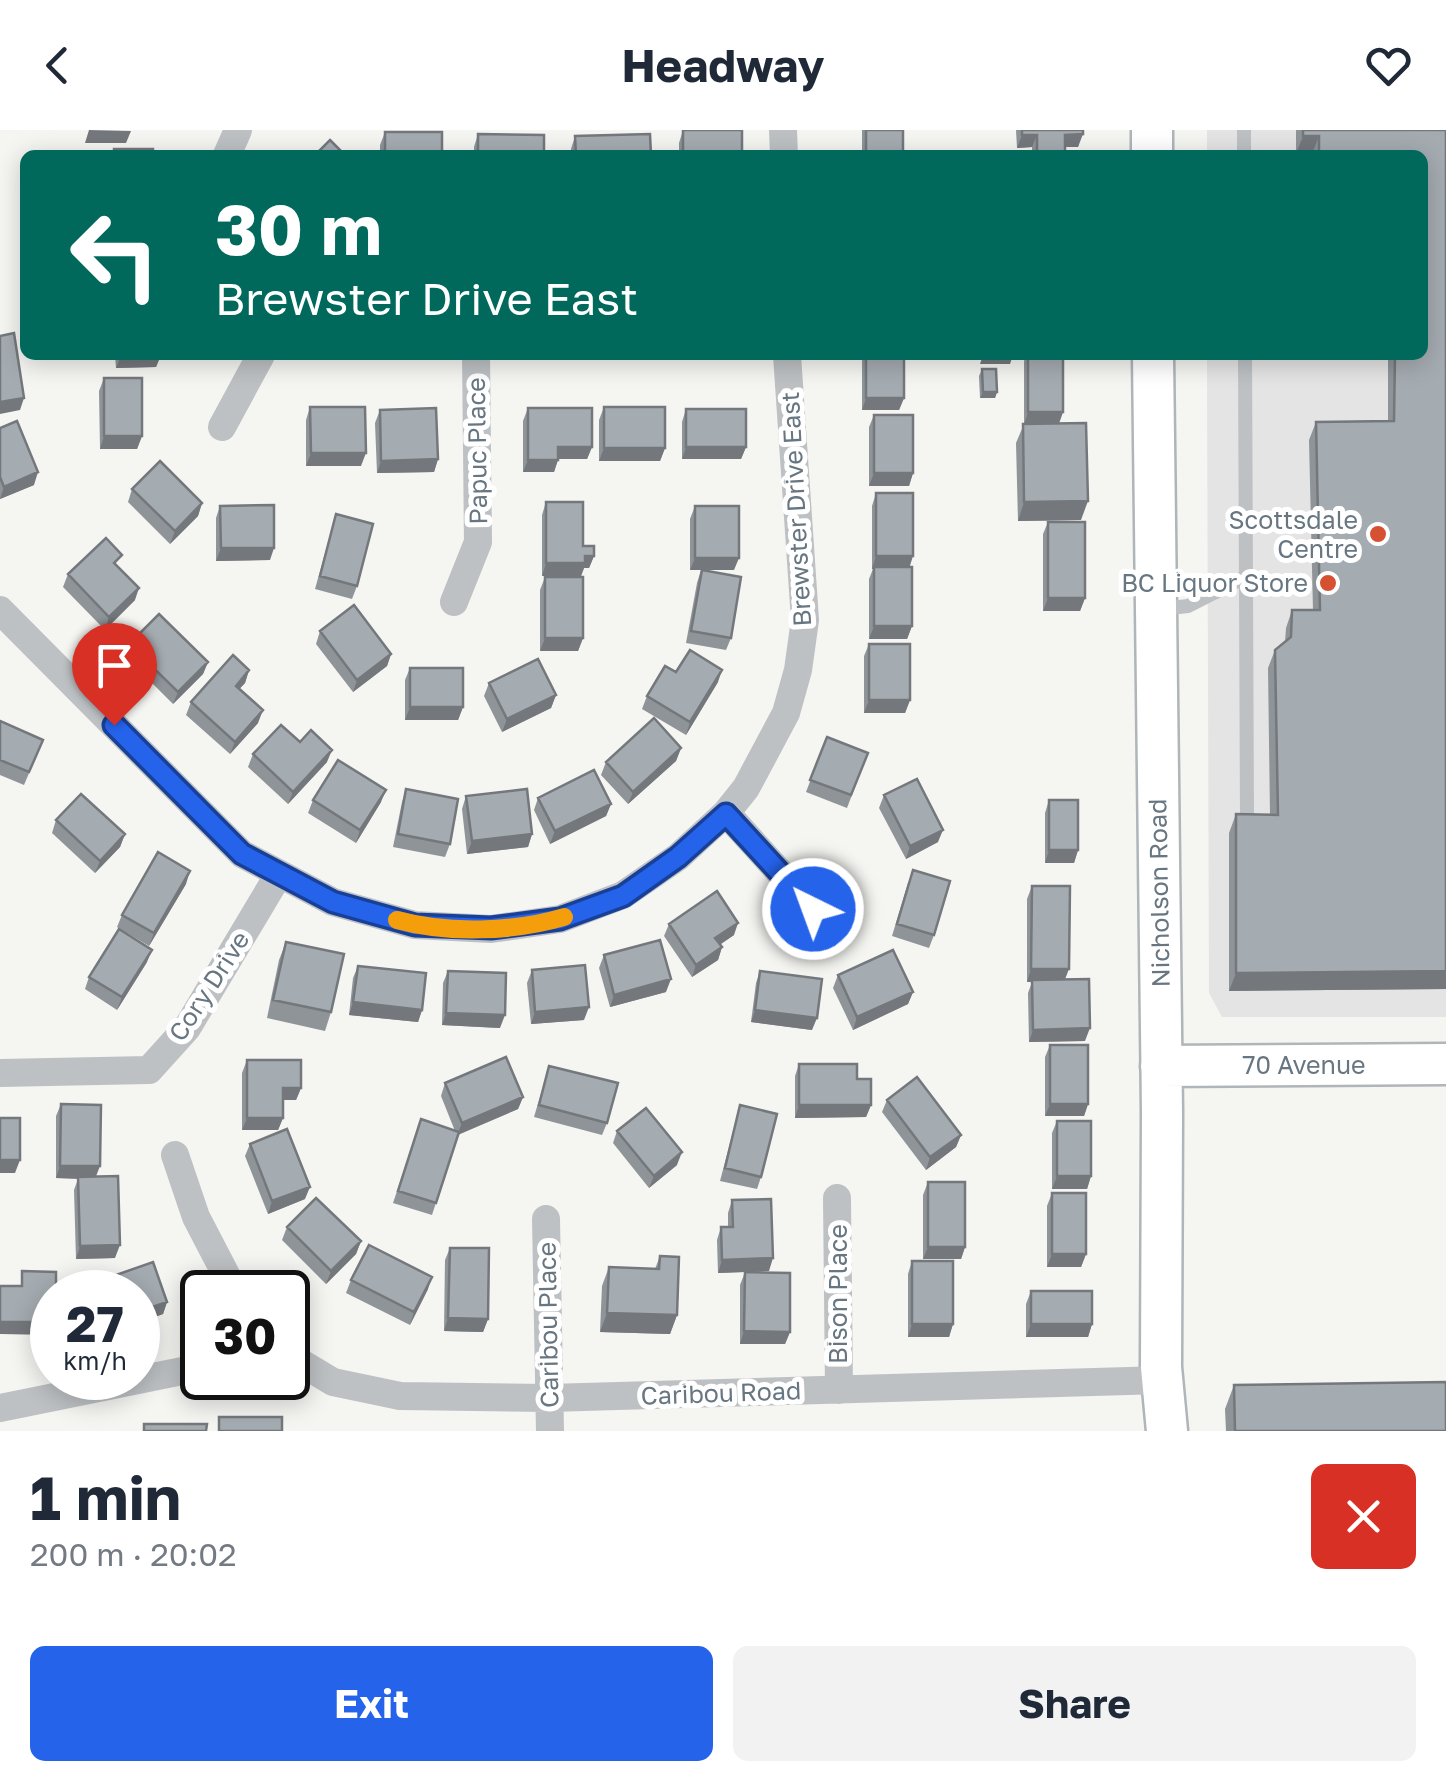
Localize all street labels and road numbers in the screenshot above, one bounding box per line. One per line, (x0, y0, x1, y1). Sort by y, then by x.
street label: Papuc Place (460, 377, 493, 525)
street label: Brewster Drive East (774, 391, 817, 627)
street label: Nicholson Road (1141, 798, 1176, 988)
street label: Cory Drive (162, 925, 256, 1046)
street label: 70 Avenue (1242, 1049, 1366, 1080)
street label: Bison Place (822, 1224, 853, 1364)
street label: Caribou Place (531, 1242, 564, 1408)
street label: Caribou Road (640, 1374, 802, 1411)

